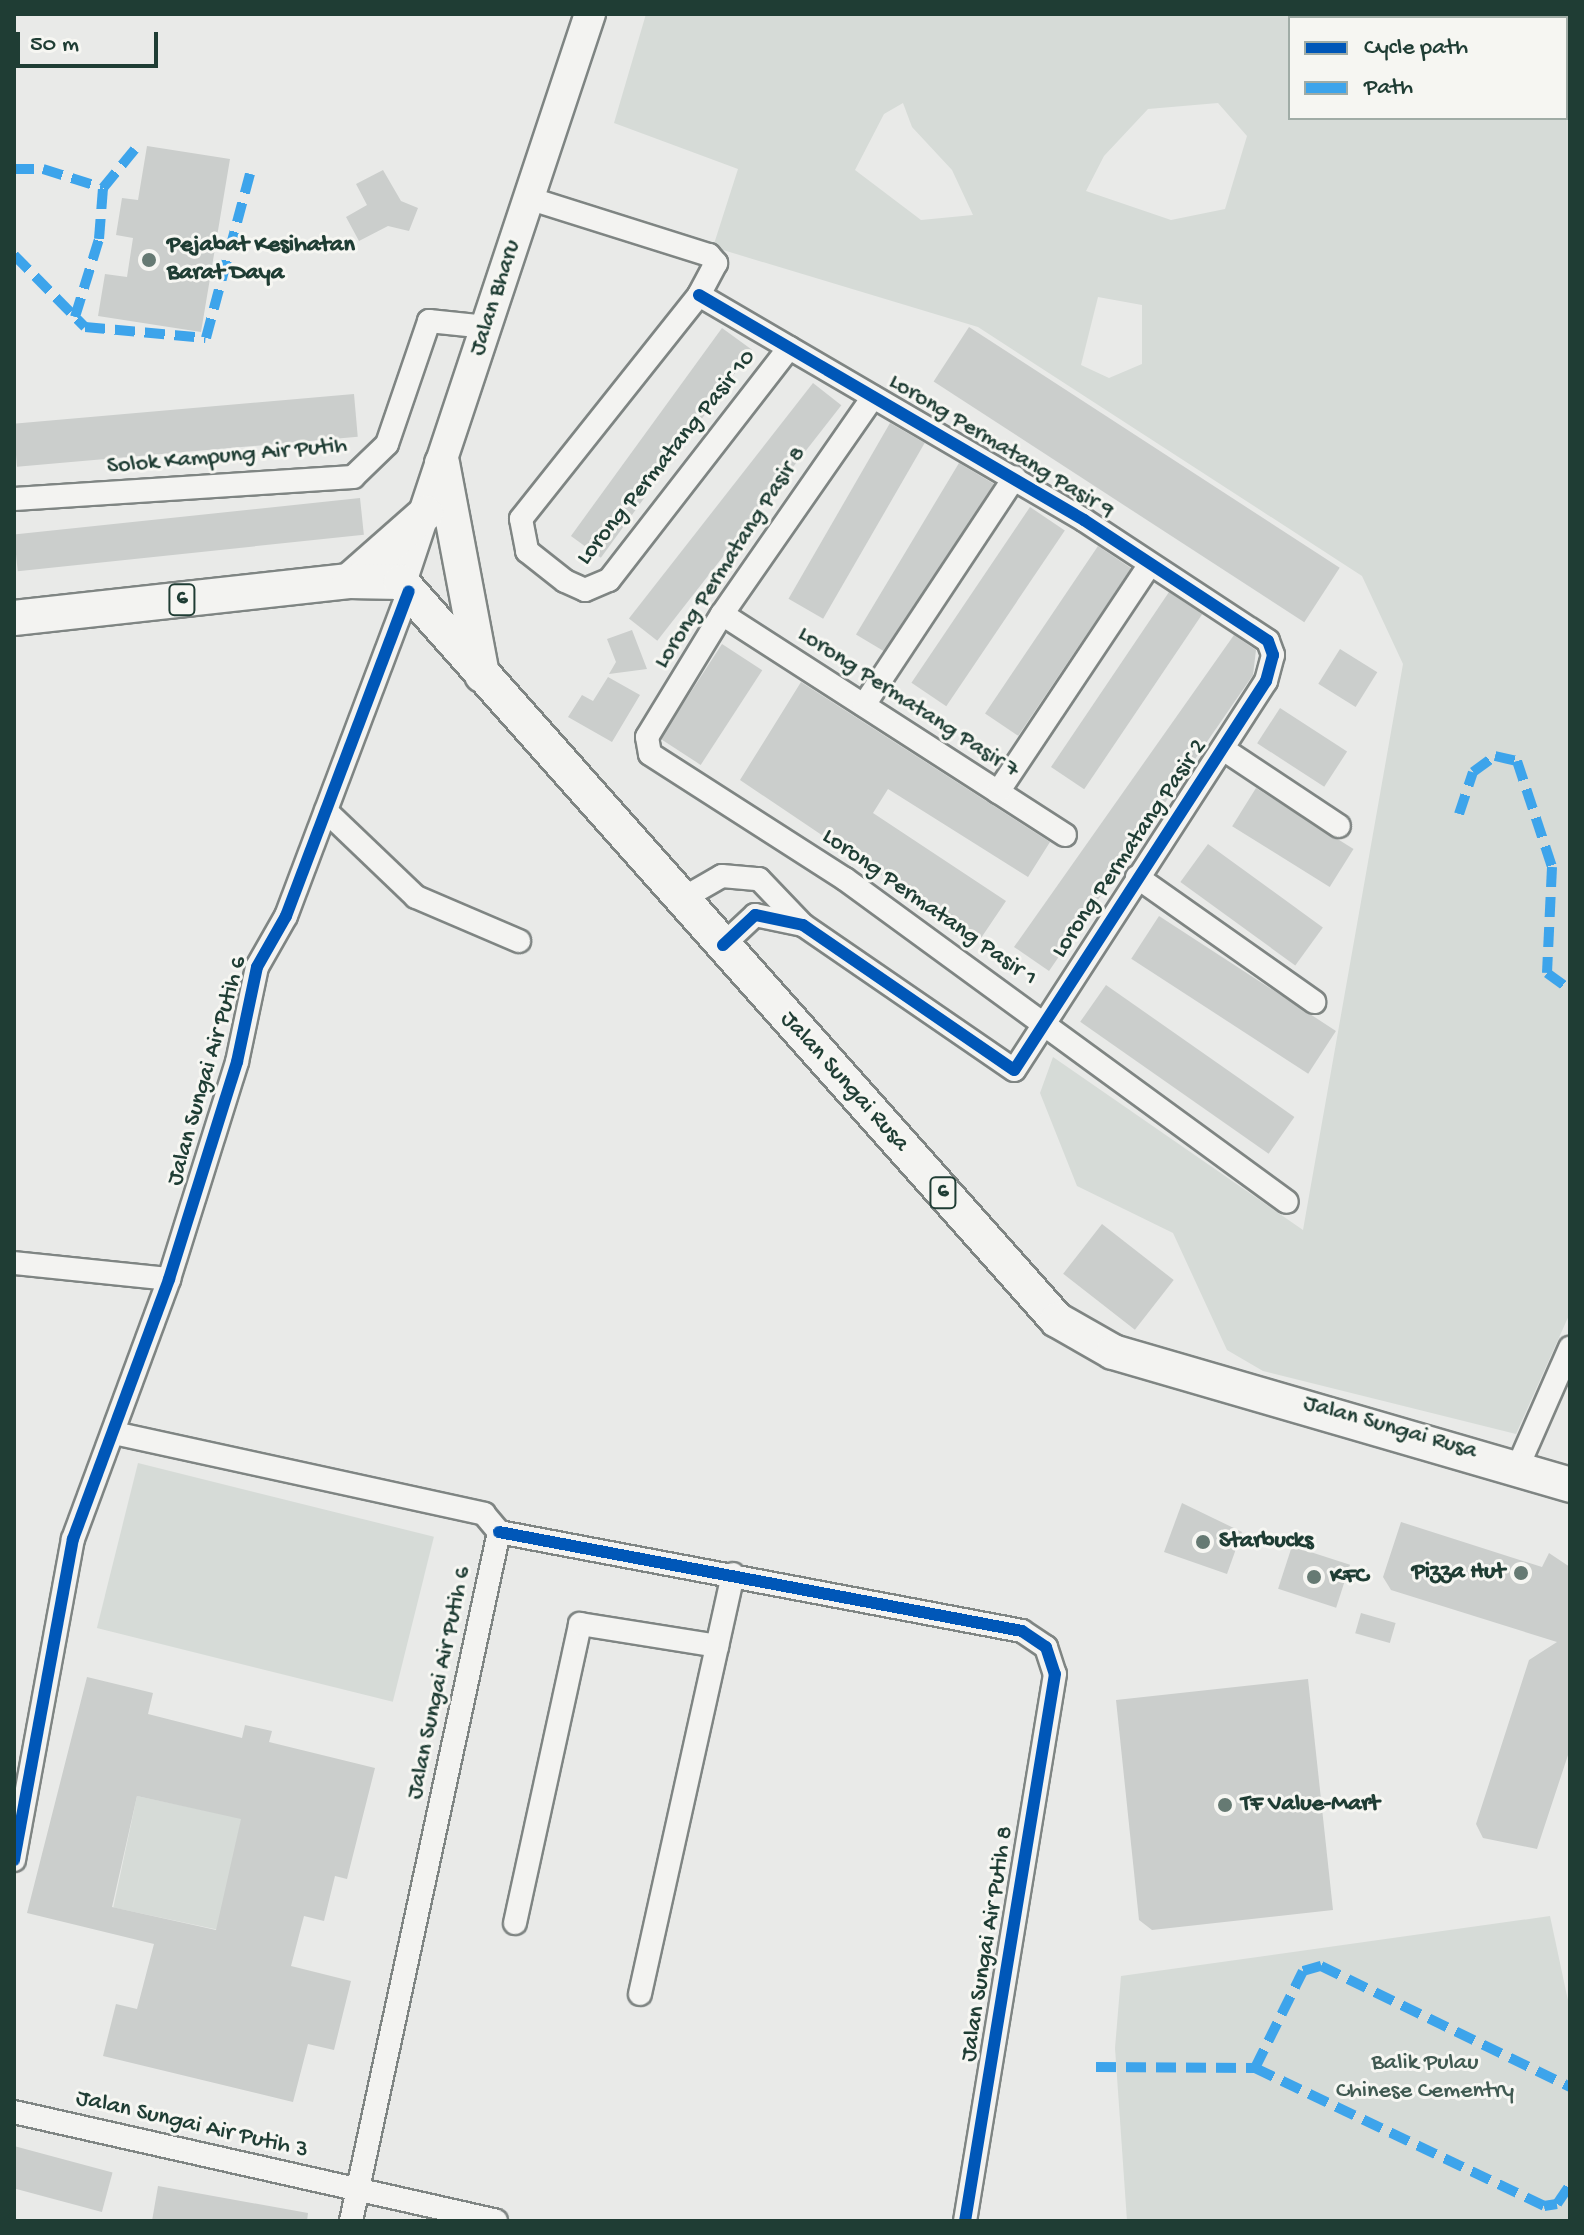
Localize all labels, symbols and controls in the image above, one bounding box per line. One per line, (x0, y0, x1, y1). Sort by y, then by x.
scale bar (20, 16, 162, 66)
legend (1288, 16, 1568, 120)
text: 50 m (30, 31, 79, 60)
text: Cycle path (1364, 34, 1468, 63)
text: Path (1364, 74, 1413, 103)
place label: Pejabat Kesihatan Barat Daya (167, 232, 355, 288)
street label: Jalan Bharu (464, 236, 528, 360)
marker: Pejabat Kesihatan Barat Daya (138, 249, 160, 271)
street label: Lorong Permatang Pasir 10 (571, 344, 763, 572)
street label: Lorong Permatang Pasir 9 (883, 368, 1119, 526)
street label: Solok Kampung Air Putih (106, 432, 348, 482)
street label: Lorong Permatang Pasir 8 (648, 441, 814, 675)
road number: 6 (168, 582, 196, 618)
street label: Lorong Permatang Pasir 7 (792, 621, 1024, 785)
street label: Lorong Permatang Pasir 2 (1046, 734, 1214, 964)
street label: Lorong Permatang Pasir 1 (816, 823, 1042, 993)
street label: Jalan Sungai Air Putih 6 (161, 953, 255, 1189)
street label: Jalan Sungai Rusa (773, 1006, 915, 1158)
road number: 6 (929, 1175, 957, 1211)
street label: Jalan Sungai Rusa (1300, 1389, 1480, 1467)
place label: Starbucks (1219, 1528, 1313, 1556)
marker: Starbucks (1194, 1533, 1212, 1551)
place label: Pizza Hut (1412, 1559, 1505, 1587)
place label: KFC (1330, 1563, 1369, 1591)
street label: Jalan Sungai Air Putih 6 (401, 1564, 479, 1802)
marker: Pizza Hut (1512, 1564, 1530, 1582)
marker: KFC (1305, 1568, 1323, 1586)
place label: TF Value-Mart (1241, 1791, 1380, 1819)
marker: TF Value-Mart (1216, 1796, 1234, 1814)
street label: Jalan Sungai Air Putih 8 (955, 1824, 1021, 2064)
park label: Balik Pulau Chinese Cementry (1336, 2050, 1514, 2106)
street label: Jalan Sungai Air Putih 3 (73, 2084, 311, 2166)

